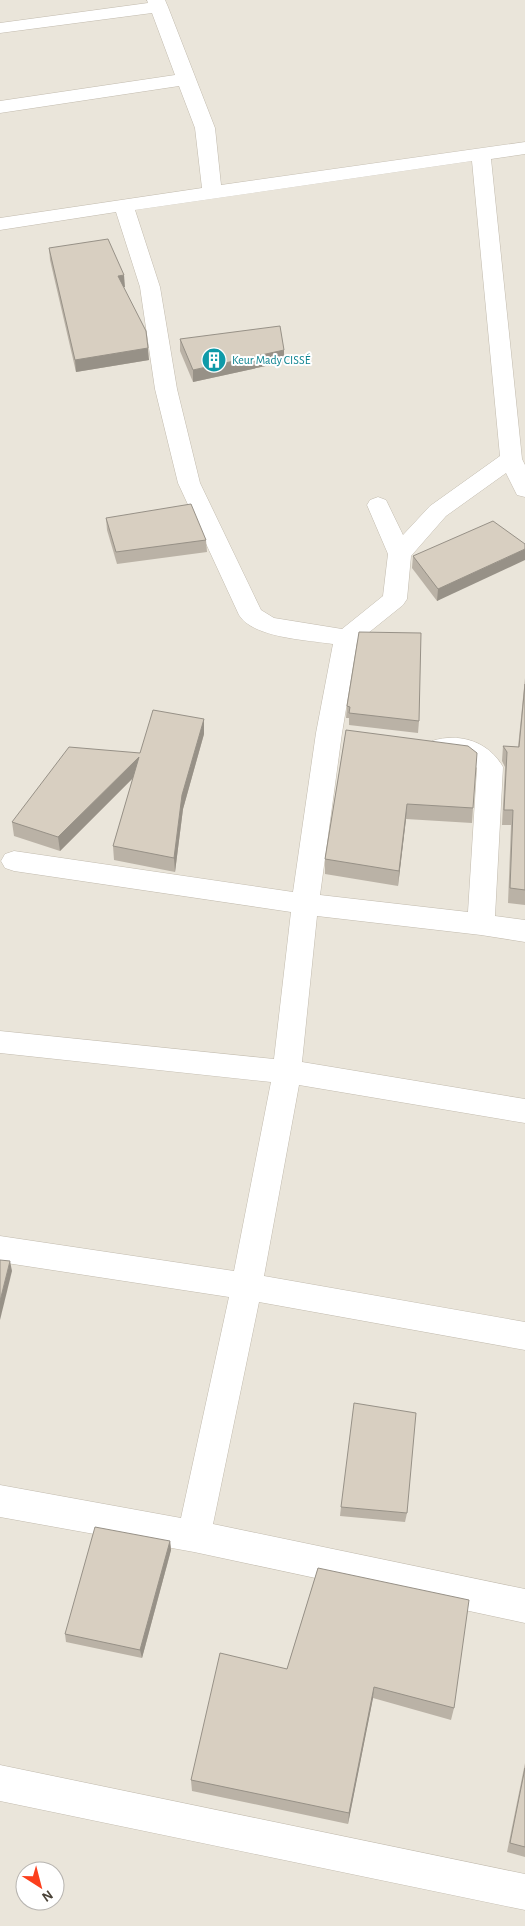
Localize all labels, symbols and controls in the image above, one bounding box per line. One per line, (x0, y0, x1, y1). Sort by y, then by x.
building icon: Keur Mady CISSÉ (201, 347, 227, 373)
place label: Keur Mady CISSÉ (232, 353, 311, 367)
north arrow (15, 1861, 65, 1911)
text: N (39, 1887, 55, 1904)

